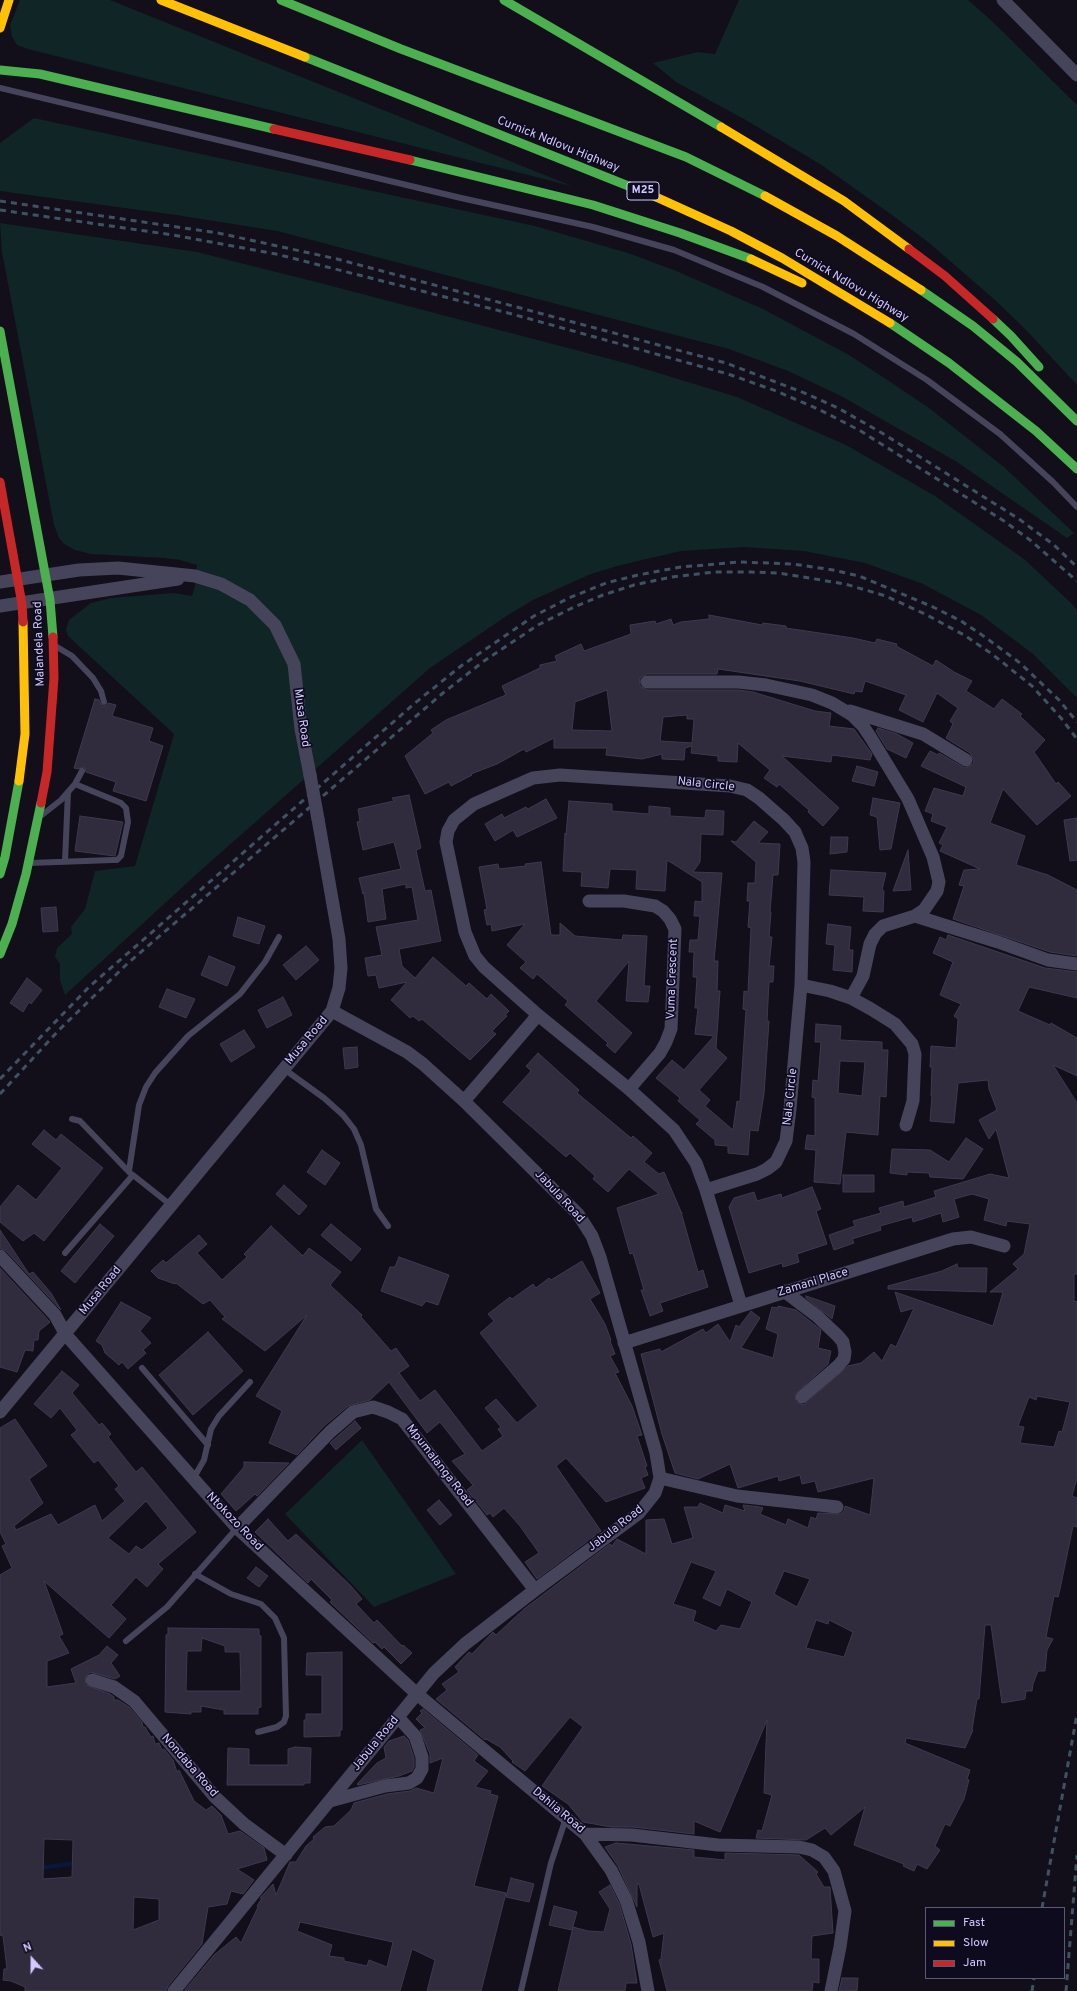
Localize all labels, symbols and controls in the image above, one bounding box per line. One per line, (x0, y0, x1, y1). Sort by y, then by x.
street label: Curnick Ndlovu Highway (495, 114, 621, 176)
road number: M25 (627, 182, 659, 200)
street label: Curnick Ndlovu Highway (791, 246, 911, 326)
street label: Malandela Road (31, 601, 49, 687)
street label: Musa Road (290, 688, 312, 748)
street label: Nala Circle (677, 775, 735, 795)
street label: Vuma Crescent (664, 938, 682, 1020)
street label: Musa Road (283, 1014, 331, 1068)
street label: Nala Circle (781, 1068, 801, 1126)
street label: Jabula Road (531, 1168, 587, 1226)
street label: Musa Road (77, 1264, 125, 1318)
street label: Zamani Place (776, 1265, 850, 1301)
street label: Mpumalanga Road (403, 1422, 475, 1510)
street label: Ntokozo Road (203, 1490, 265, 1554)
street label: Jabula Road (585, 1503, 647, 1555)
street label: Jabula Road (350, 1714, 402, 1774)
street label: Nondaba Road (158, 1731, 220, 1801)
street label: Dahlia Road (529, 1785, 587, 1837)
legend (925, 1907, 1065, 1979)
text: Fast (963, 1915, 985, 1931)
text: Slow (963, 1935, 989, 1951)
north arrow (12, 1939, 52, 1979)
text: N (22, 1940, 34, 1956)
text: Jam (963, 1955, 986, 1971)

